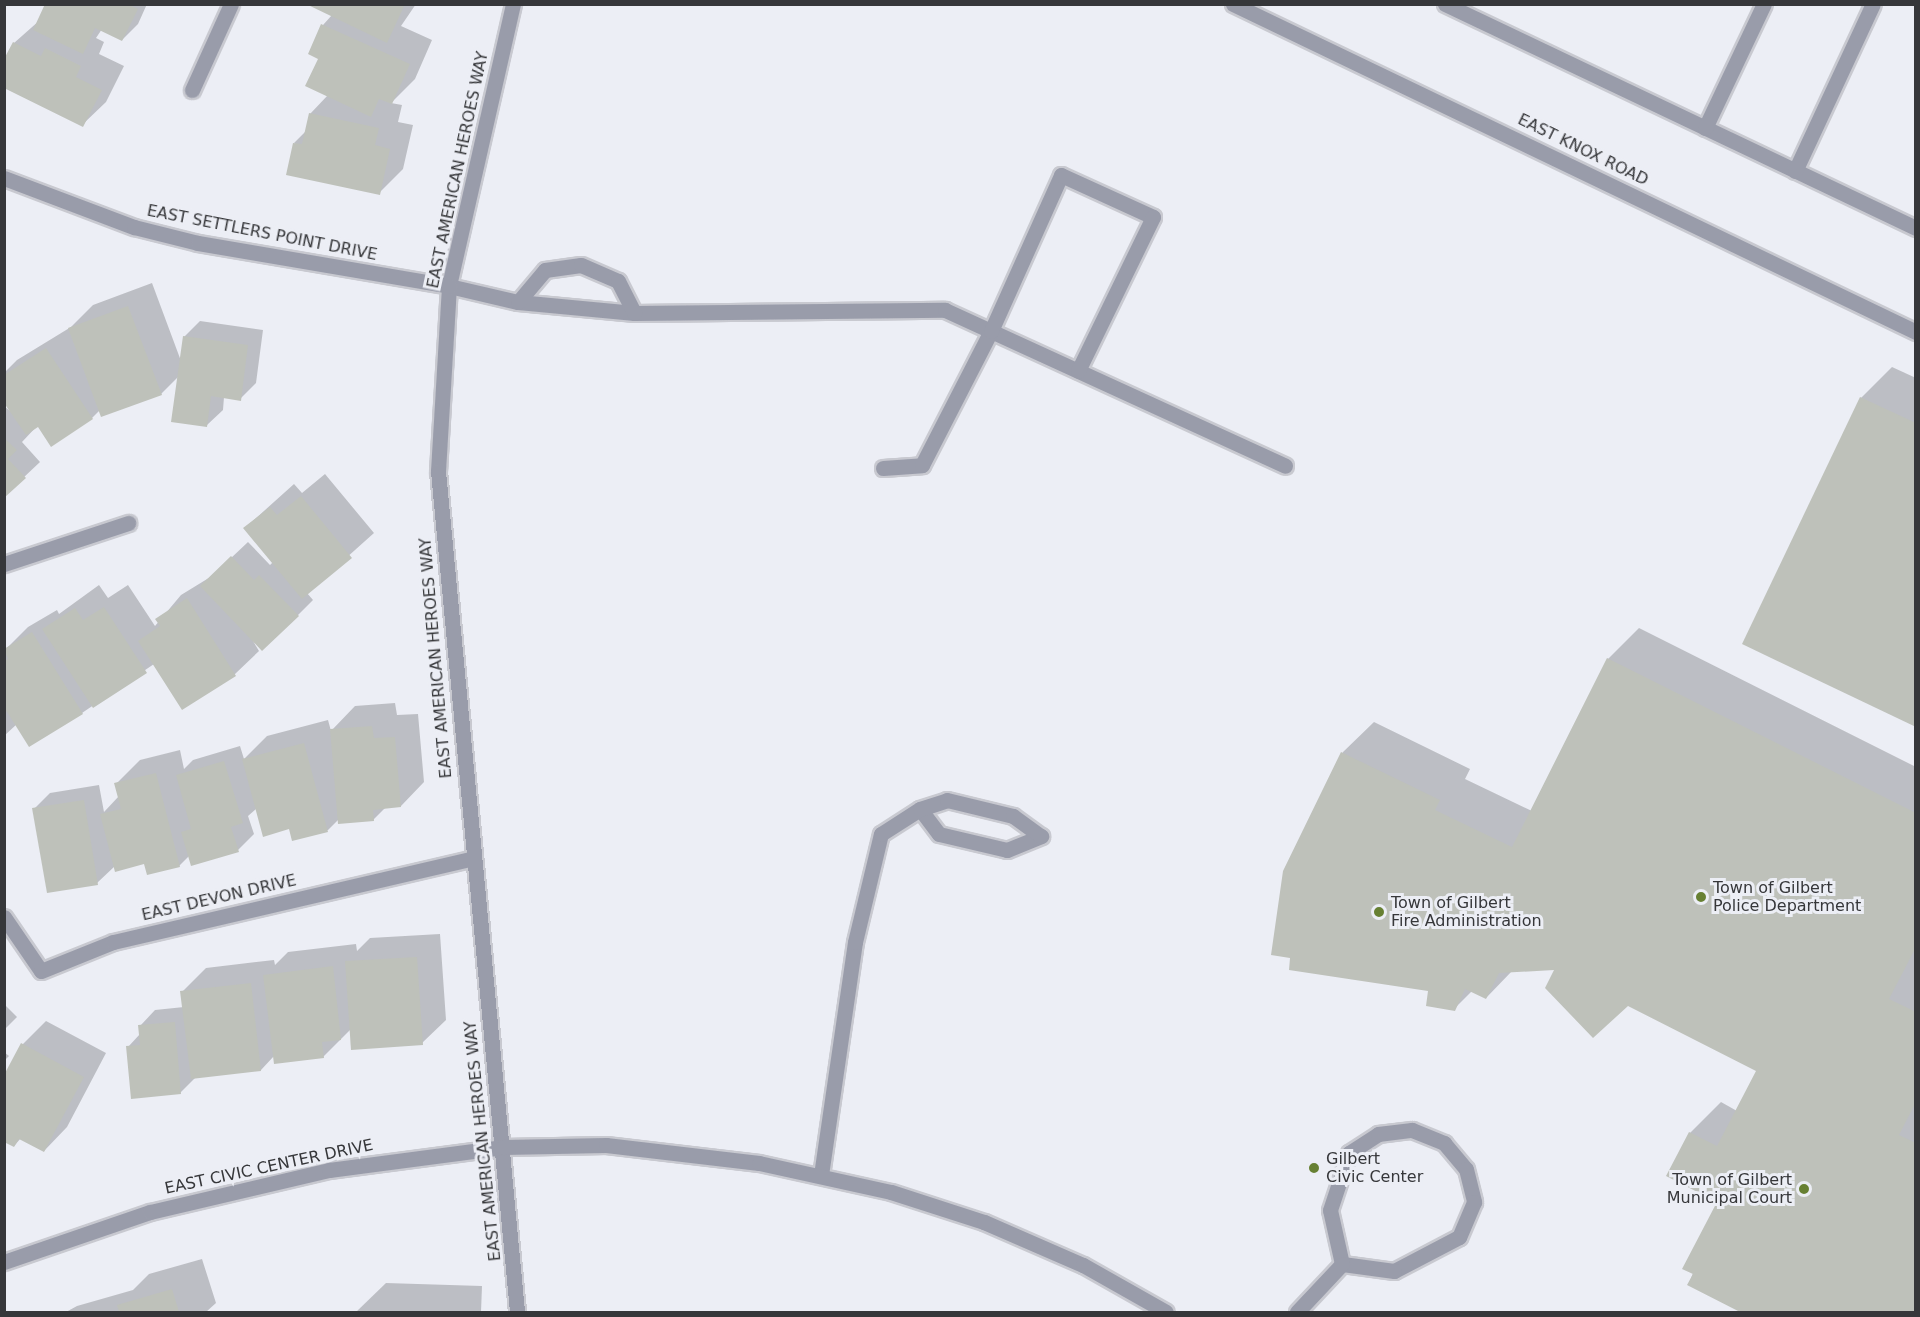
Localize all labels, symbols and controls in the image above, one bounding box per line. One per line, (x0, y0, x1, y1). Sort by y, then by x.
street label: EAST AMERICAN HEROES WAY (423, 50, 493, 290)
street label: EAST KNOX ROAD (1515, 110, 1651, 190)
street label: EAST SETTLERS POINT DRIVE (145, 201, 379, 265)
street label: EAST AMERICAN HEROES WAY (416, 537, 456, 779)
street label: EAST DEVON DRIVE (140, 871, 298, 925)
place label: Town of Gilbert Police Department (1713, 878, 1861, 916)
marker: Town of Gilbert Police Department (1694, 890, 1708, 904)
place label: Town of Gilbert Fire Administration (1391, 893, 1542, 931)
marker: Town of Gilbert Fire Administration (1372, 905, 1386, 919)
street label: EAST AMERICAN HEROES WAY (461, 1020, 505, 1262)
street label: EAST CIVIC CENTER DRIVE (163, 1136, 375, 1198)
place label: Gilbert Civic Center (1326, 1149, 1423, 1187)
marker: Gilbert Civic Center (1307, 1161, 1321, 1175)
place label: Town of Gilbert Municipal Court (1667, 1170, 1792, 1208)
marker: Town of Gilbert Municipal Court (1797, 1182, 1811, 1196)

